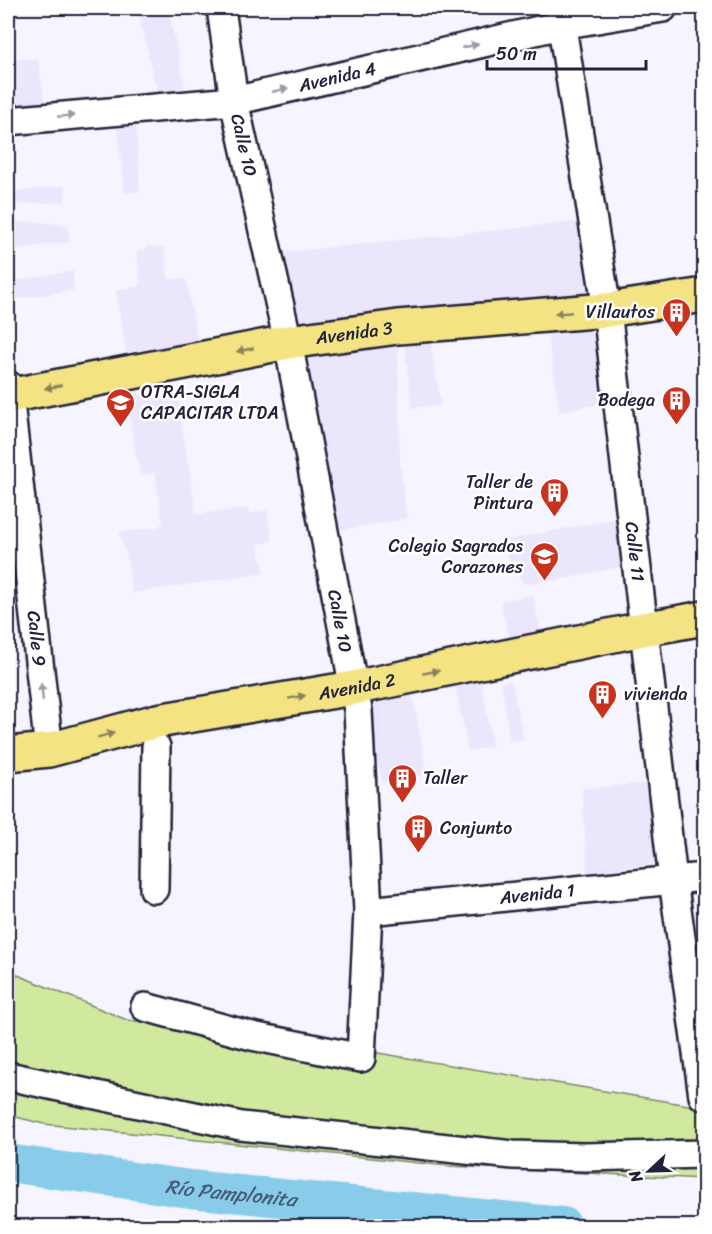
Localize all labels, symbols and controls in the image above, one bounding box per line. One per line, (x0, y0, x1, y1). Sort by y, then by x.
scale bar (487, 33, 646, 71)
text: 50 m (496, 38, 537, 70)
one-way arrow (461, 41, 480, 50)
street label: Avenida 4 (294, 52, 379, 102)
one-way arrow (271, 85, 289, 95)
street label: Calle 10 (221, 110, 267, 180)
one-way arrow (56, 111, 75, 121)
place label: Villautos (586, 296, 656, 328)
building icon: Villautos (660, 296, 692, 338)
one-way arrow (554, 309, 573, 318)
street label: Avenida 3 (313, 312, 395, 354)
one-way arrow (235, 346, 254, 355)
place label: OTRA-SIGLA CAPACITAR LTDA (141, 376, 279, 429)
one-way arrow (43, 383, 62, 392)
place label: Bodega (598, 384, 655, 416)
building icon: Bodega (660, 384, 692, 426)
school or university icon: OTRA-SIGLA CAPACITAR LTDA (104, 386, 136, 428)
place label: Taller de Pintura (466, 466, 533, 519)
building icon: Taller de Pintura (538, 476, 570, 518)
street label: Calle 11 (616, 520, 654, 583)
place label: Colegio Sagrados Corazones (389, 530, 524, 583)
school or university icon: Colegio Sagrados Corazones (528, 540, 560, 582)
street label: Calle 10 (318, 587, 362, 655)
street label: Calle 9 (17, 609, 55, 668)
street label: Avenida 2 (315, 664, 398, 710)
one-way arrow (422, 667, 441, 676)
building icon: vivienda (587, 678, 619, 720)
place label: vivienda (624, 678, 688, 710)
one-way arrow (38, 683, 47, 702)
one-way arrow (288, 692, 307, 701)
one-way arrow (97, 730, 115, 739)
building icon: Taller (386, 762, 418, 804)
place label: Taller (423, 762, 469, 794)
building icon: Conjunto (403, 812, 435, 854)
place label: Conjunto (440, 812, 512, 844)
street label: Avenida 1 (497, 874, 576, 914)
north arrow (619, 1141, 679, 1201)
text: N (620, 1165, 651, 1188)
water label: Río Pamplonita (163, 1168, 301, 1217)

